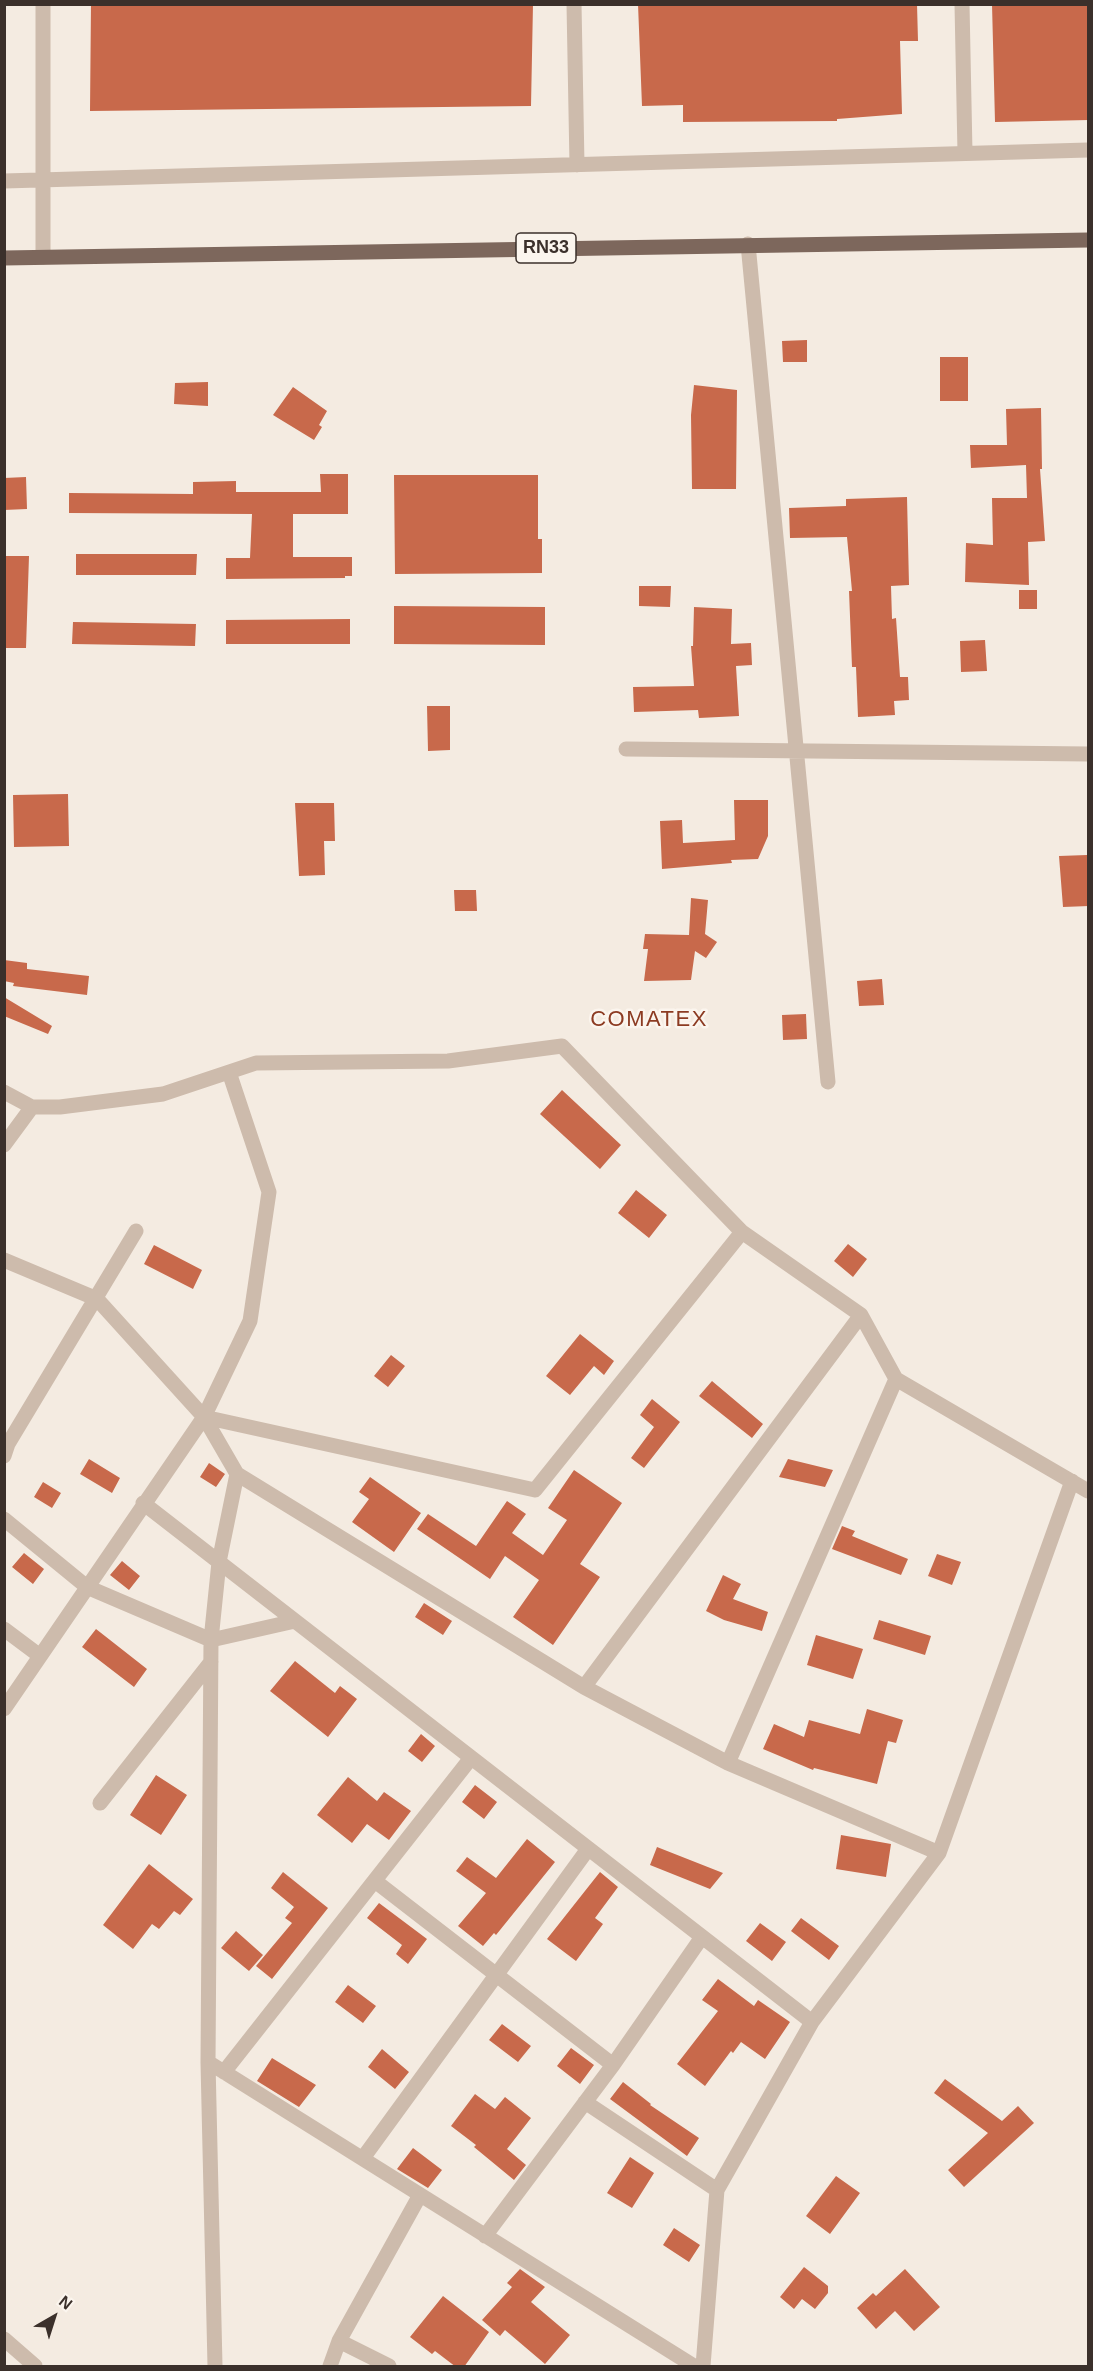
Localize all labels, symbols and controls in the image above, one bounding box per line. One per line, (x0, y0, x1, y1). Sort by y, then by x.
road number: RN33 (516, 233, 576, 263)
district label: COMATEX (590, 1007, 708, 1033)
north arrow (24, 2287, 84, 2347)
text: N (56, 2292, 75, 2313)

